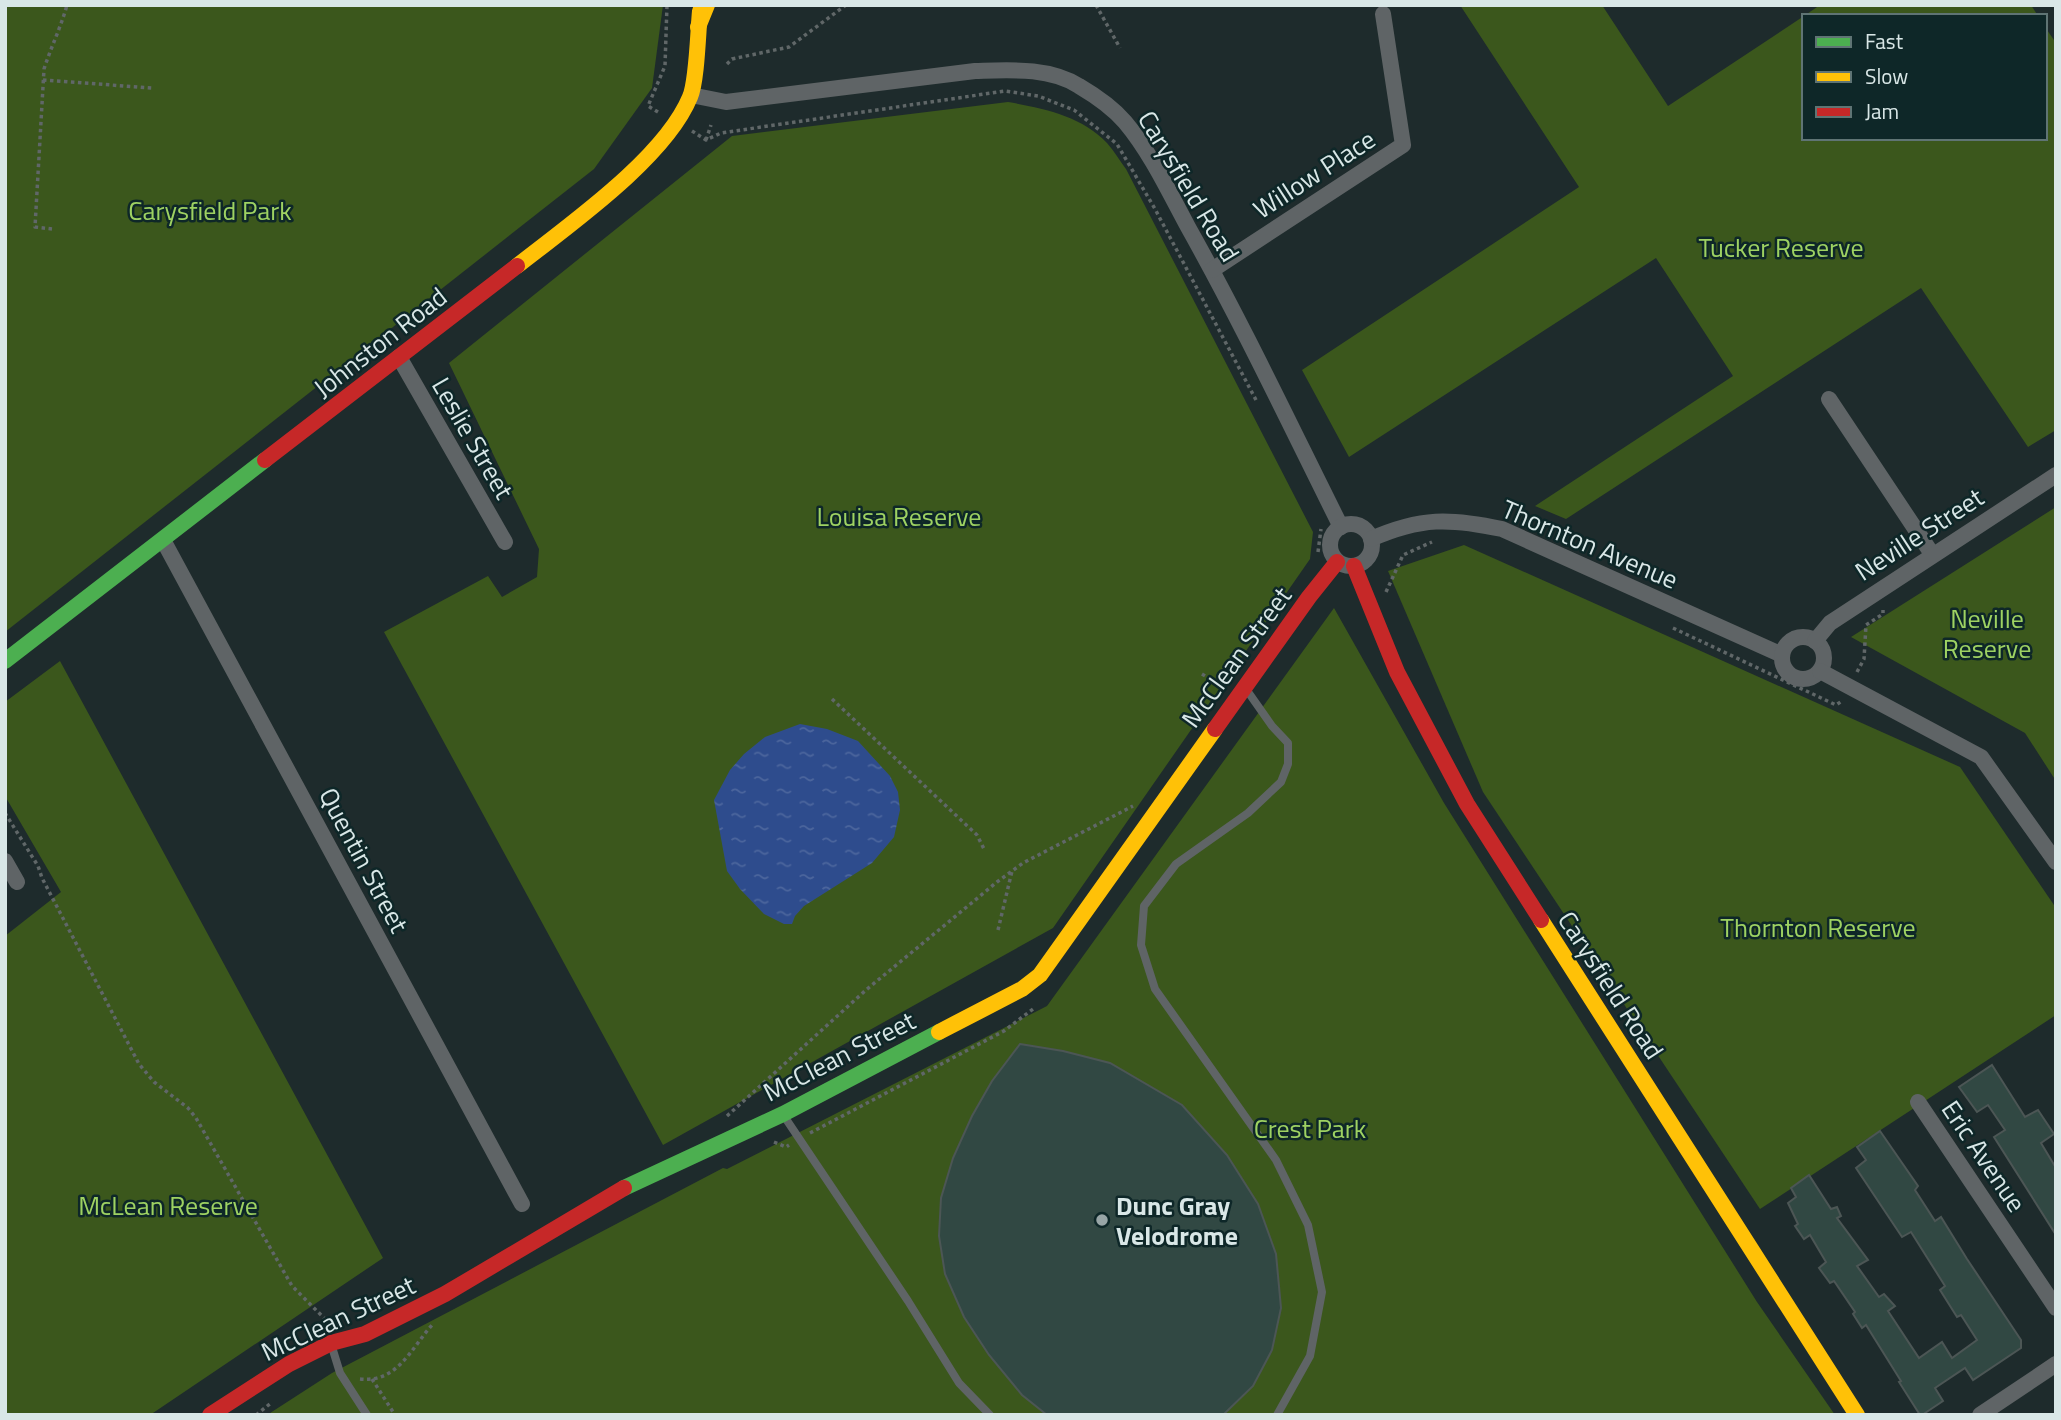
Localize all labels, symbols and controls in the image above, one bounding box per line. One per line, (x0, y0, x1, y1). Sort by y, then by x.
legend (1802, 14, 2047, 140)
text: Fast (1865, 25, 1904, 57)
text: Slow (1865, 60, 1908, 92)
text: Jam (1865, 95, 1899, 127)
street label: Carysfield Road (1129, 103, 1249, 269)
street label: Willow Place (1245, 120, 1383, 228)
park label: Carysfield Park (128, 191, 292, 230)
park label: Tucker Reserve (1698, 228, 1864, 267)
street label: Johnston Road (305, 277, 455, 407)
street label: Leslie Street (422, 370, 524, 506)
street label: Neville Street (1847, 478, 1991, 590)
street label: Thornton Avenue (1496, 489, 1684, 599)
park label: Louisa Reserve (817, 497, 981, 536)
street label: McClean Street (1171, 578, 1301, 736)
park label: Neville Reserve (1943, 599, 2031, 668)
street label: Quentin Street (309, 780, 419, 940)
street label: Carysfield Road (1548, 903, 1674, 1067)
park label: Thornton Reserve (1720, 908, 1916, 947)
street label: McClean Street (756, 1001, 922, 1111)
street label: Eric Avenue (1932, 1092, 2036, 1220)
park label: Crest Park (1254, 1109, 1366, 1148)
park label: McLean Reserve (78, 1186, 258, 1225)
place label: Dunc Gray Velodrome (1116, 1186, 1238, 1255)
marker: Dunc Gray Velodrome (1094, 1212, 1110, 1228)
street label: McClean Street (255, 1265, 421, 1371)

